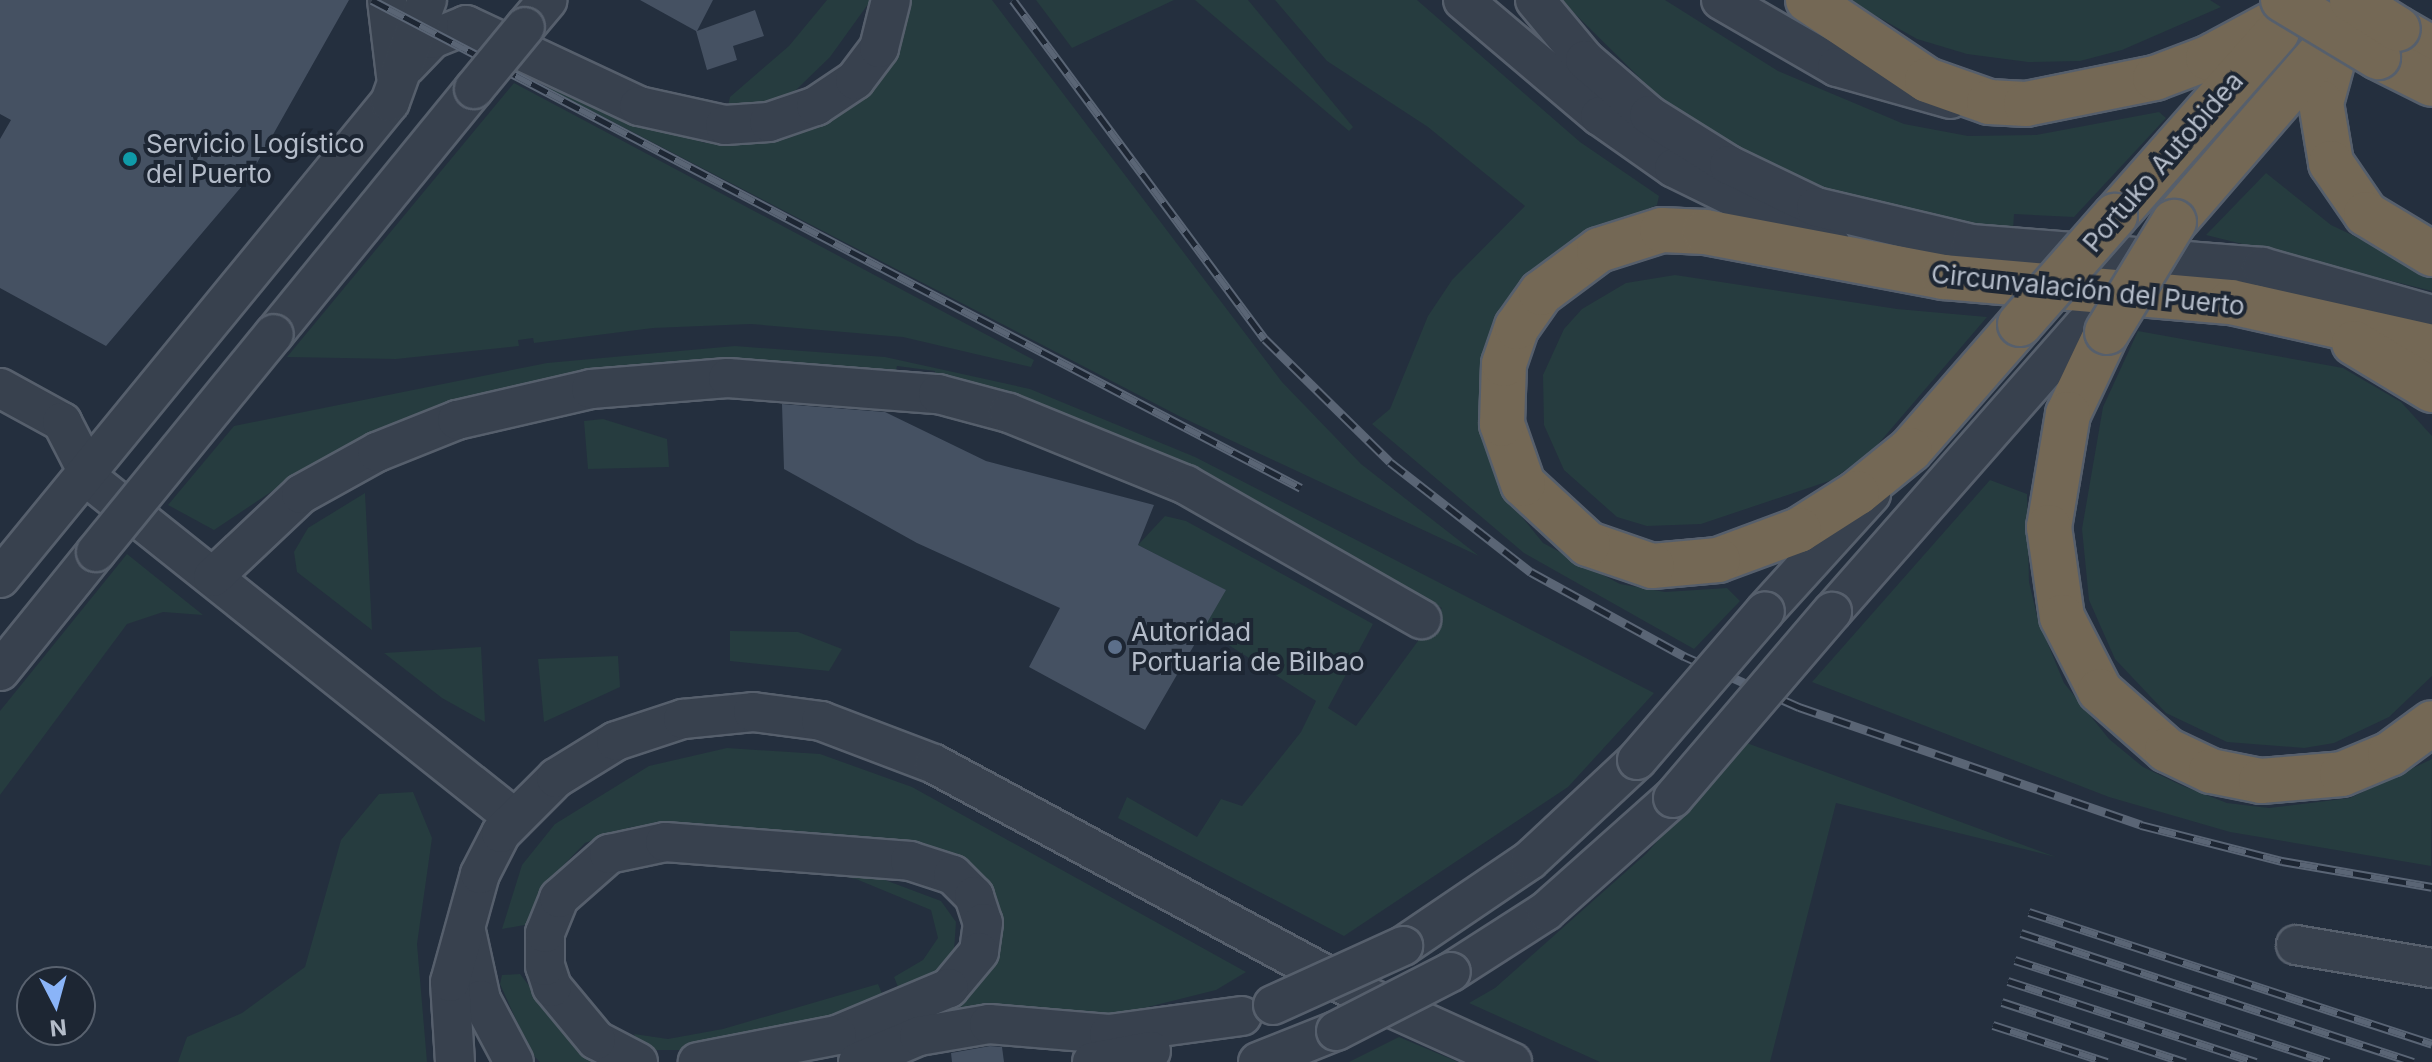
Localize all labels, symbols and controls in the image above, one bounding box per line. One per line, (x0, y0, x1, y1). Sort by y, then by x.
street label: Portuko Autobidea (2076, 66, 2250, 258)
place label: Servicio Logístico del Puerto (146, 128, 364, 190)
marker: Servicio Logístico del Puerto (121, 150, 139, 168)
street label: Circunvalación del Puerto (1930, 258, 2246, 322)
place label: Autoridad Portuaria de Bilbao (1131, 616, 1364, 678)
marker: Autoridad Portuaria de Bilbao (1106, 638, 1124, 656)
north arrow (16, 966, 96, 1046)
text: N (49, 1014, 68, 1042)

